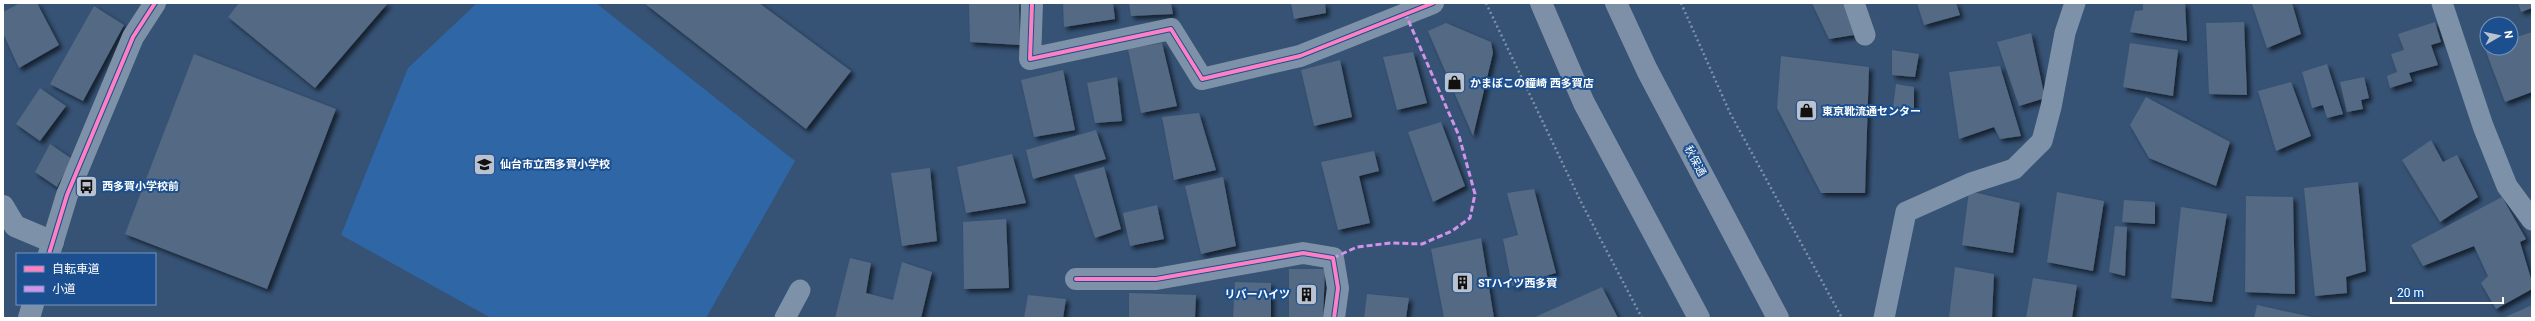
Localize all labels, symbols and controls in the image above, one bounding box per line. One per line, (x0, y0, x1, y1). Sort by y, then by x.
north arrow (2479, 16, 2519, 56)
text: N (2501, 30, 2515, 40)
shop icon: かまぼこの鐘崎 西多賀店 (1442, 70, 1468, 96)
place label: かまぼこの鐘崎 西多賀店 (1470, 77, 1594, 90)
shop icon: 東京靴流通センター (1793, 98, 1819, 124)
place label: 東京靴流通センター (1822, 105, 1921, 118)
street label: 秋保通 (1682, 143, 1708, 179)
school or university icon: 仙台市立西多賀小学校 (472, 151, 498, 177)
place label: 仙台市立西多賀小学校 (500, 158, 610, 171)
bus stop icon: 西多賀小学校前 (73, 173, 99, 199)
place label: 西多賀小学校前 (102, 180, 179, 193)
legend (16, 253, 156, 305)
text: 自転車道 (52, 262, 100, 276)
building icon: STハイツ西多賀 (1450, 270, 1476, 296)
place label: STハイツ西多賀 (1478, 277, 1557, 290)
scale bar (2391, 279, 2503, 305)
building icon: リバーハイツ (1293, 281, 1319, 307)
text: 小道 (52, 282, 76, 296)
text: 20 m (2397, 286, 2424, 300)
place label: リバーハイツ (1224, 288, 1290, 301)

